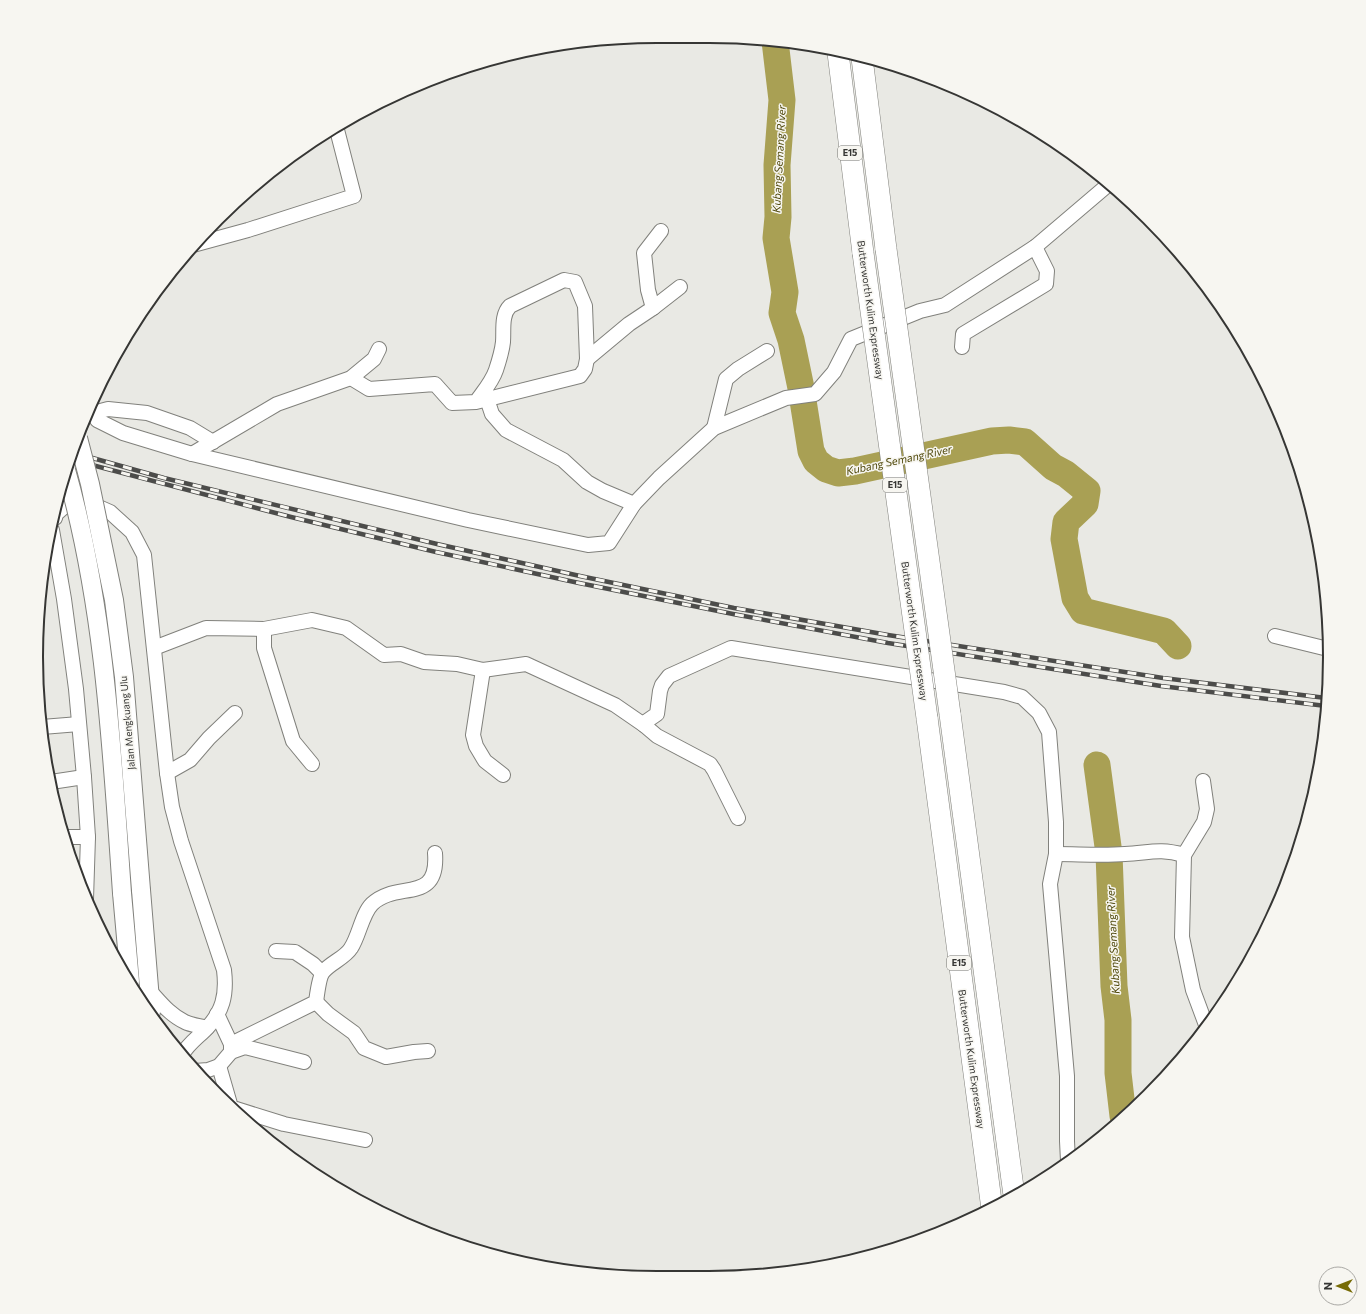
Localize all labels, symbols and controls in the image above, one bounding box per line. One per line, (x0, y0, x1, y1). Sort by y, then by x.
water label: Kubang Semang River (769, 104, 788, 213)
road number: E15 (838, 146, 862, 160)
street label: Butterworth Kulim Expressway (855, 240, 887, 380)
water label: Kubang Semang River (845, 442, 954, 477)
road number: E15 (883, 478, 907, 492)
street label: Butterworth Kulim Expressway (899, 561, 931, 701)
street label: Jalan Mengkuang Ulu (117, 676, 137, 770)
water label: Kubang Semang River (1103, 885, 1122, 994)
road number: E15 (947, 956, 971, 970)
street label: Butterworth Kulim Expressway (956, 989, 988, 1129)
north arrow (1318, 1266, 1358, 1306)
text: N (1321, 1282, 1334, 1290)

